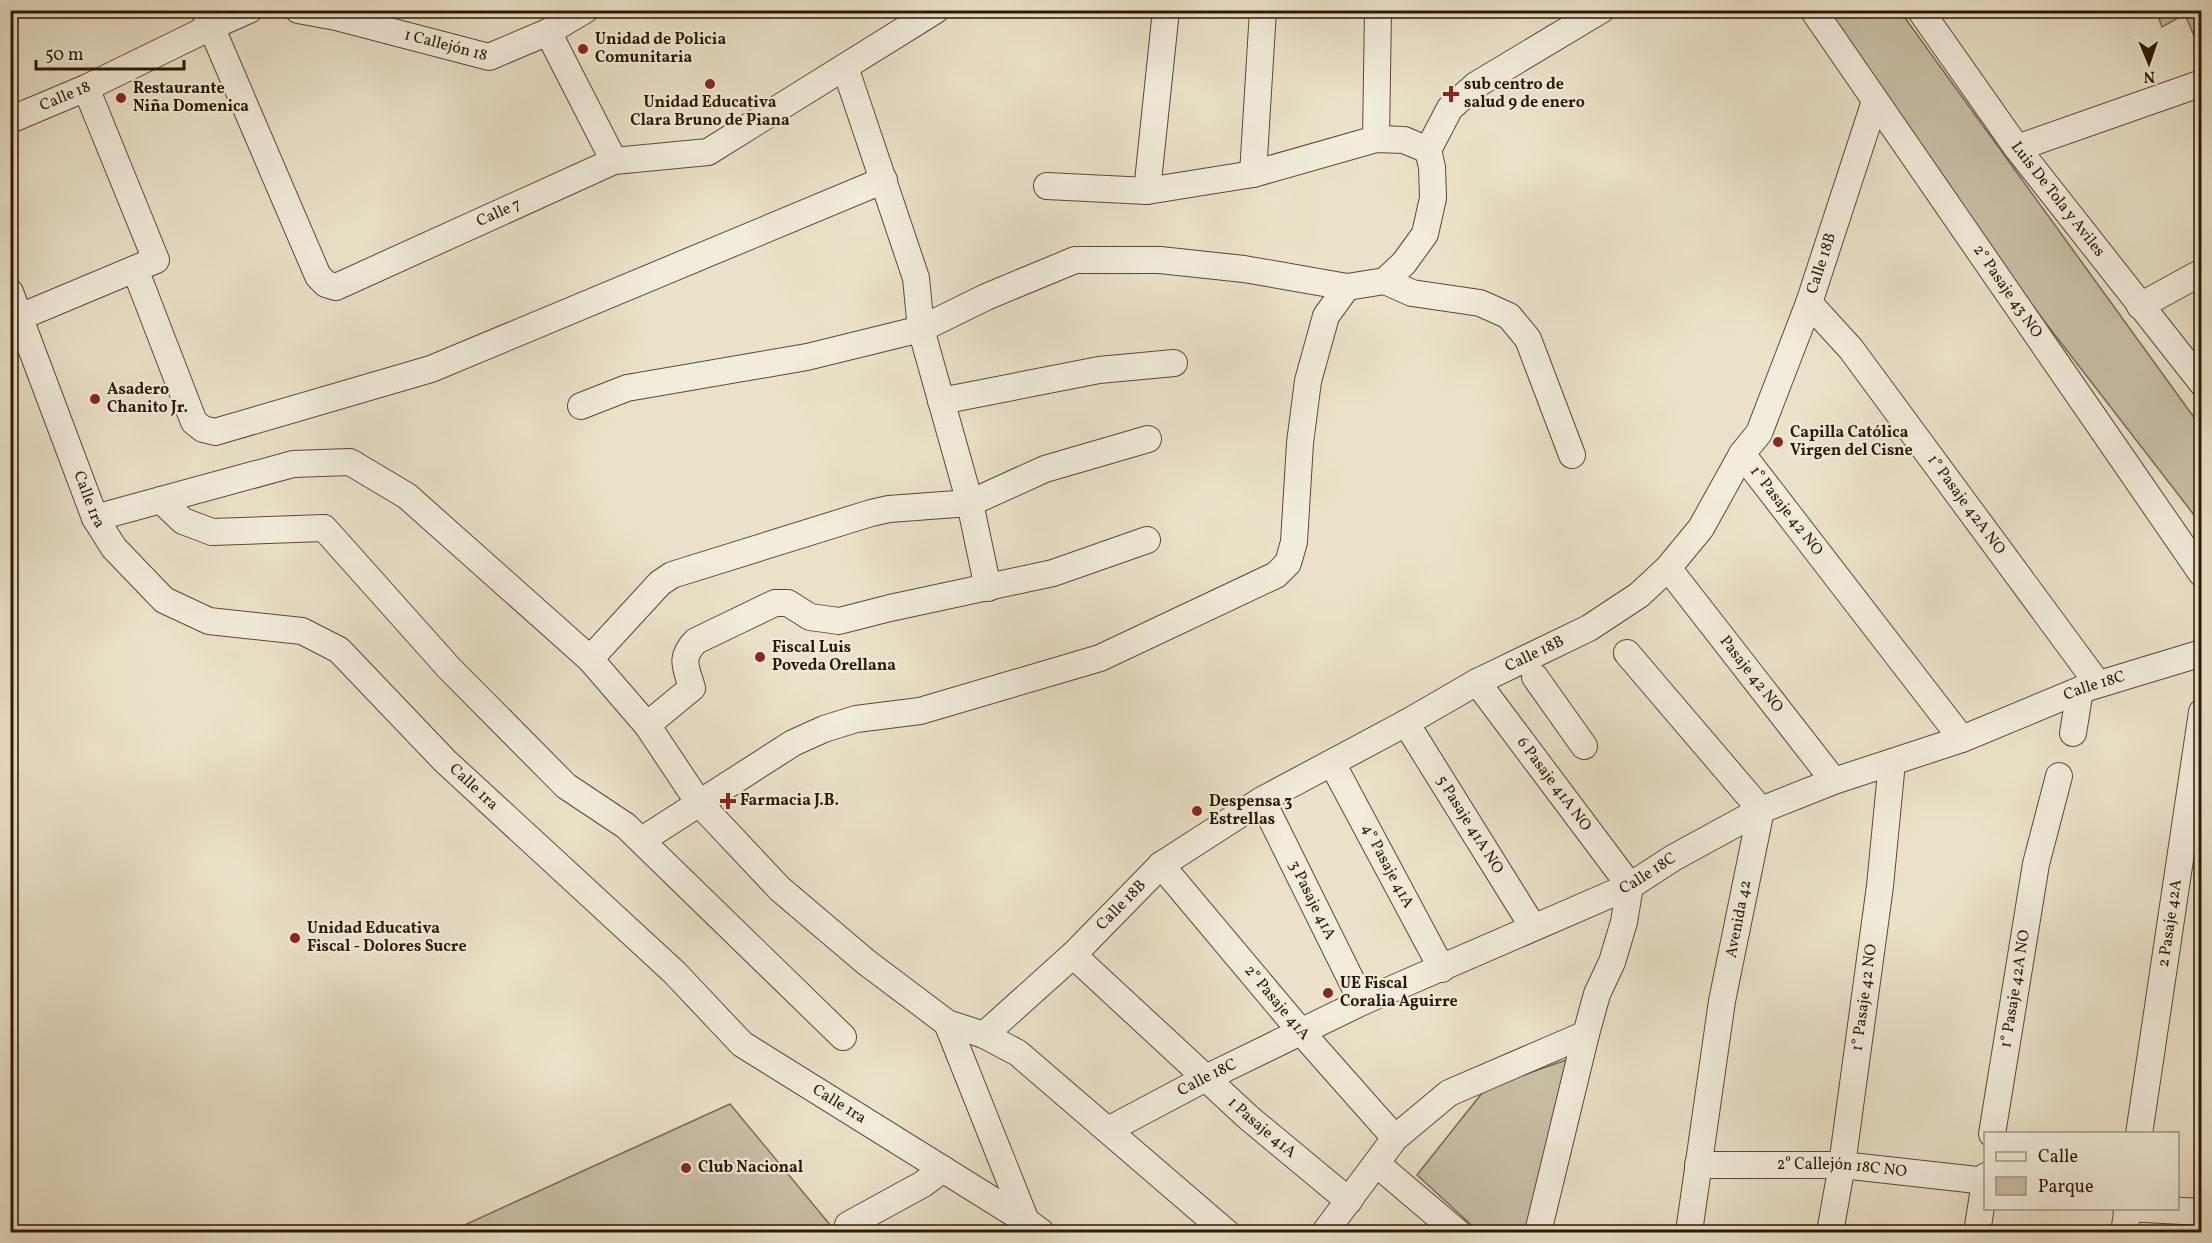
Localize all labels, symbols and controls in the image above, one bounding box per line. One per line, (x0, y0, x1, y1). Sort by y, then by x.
street label: 1 Callejón 18 (402, 24, 490, 67)
place label: Unidad de Policia Comunitaria (595, 29, 726, 69)
scale bar (36, 33, 184, 71)
north arrow (2119, 33, 2179, 93)
marker: Unidad de Policia Comunitaria (576, 42, 590, 56)
text: 50 m (45, 43, 84, 68)
text: N (2143, 65, 2156, 87)
place label: sub centro de salud 9 de enero (1464, 74, 1585, 114)
street label: Calle 18 (37, 76, 95, 117)
marker: Unidad Educativa Clara Bruno de Piana (703, 77, 717, 91)
place label: Restaurante Niña Domenica (133, 78, 249, 118)
marker: sub centro de salud 9 de enero (1442, 85, 1460, 103)
marker: Restaurante Niña Domenica (114, 91, 128, 105)
place label: Unidad Educativa Clara Bruno de Piana (630, 92, 790, 132)
street label: Luis De Tola y Aviles (2005, 137, 2110, 262)
street label: Calle 7 (473, 193, 525, 233)
street label: Calle 18B (1802, 230, 1842, 297)
street label: 2° Pasaje 43 NO (1967, 240, 2047, 343)
place label: Asadero Chanito Jr. (107, 379, 188, 419)
marker: Asadero Chanito Jr. (88, 392, 102, 406)
place label: Capilla Católica Virgen del Cisne (1790, 422, 1913, 462)
marker: Capilla Católica Virgen del Cisne (1771, 435, 1785, 449)
street label: 1° Pasaje 42A NO (1922, 450, 2010, 560)
street label: 1° Pasaje 42 NO (1744, 462, 1828, 561)
street label: Calle 1ra (67, 468, 110, 533)
street label: Calle 18B (1501, 631, 1568, 678)
street label: Pasaje 42 NO (1714, 631, 1788, 718)
place label: Fiscal Luis Poveda Orellana (772, 637, 896, 677)
marker: Fiscal Luis Poveda Orellana (753, 650, 767, 664)
street label: Calle 18C (2060, 666, 2128, 707)
street label: 6 Pasaje 41A NO (1511, 733, 1597, 836)
street label: Calle 1ra (444, 759, 503, 816)
street label: 5 Pasaje 41A NO (1430, 771, 1509, 879)
place label: Farmacia J.B. (740, 790, 839, 812)
place label: Despensa 3 Estrellas (1209, 791, 1292, 831)
marker: Farmacia J.B. (721, 794, 735, 808)
marker: Despensa 3 Estrellas (1190, 804, 1204, 818)
street label: 4° Pasaje 41A (1356, 820, 1419, 912)
street label: Calle 18C (1616, 848, 1681, 900)
street label: 3 Pasaje 41A (1283, 857, 1341, 944)
street label: Calle 18B (1092, 875, 1151, 936)
street label: Avenida 42 (1721, 878, 1757, 960)
street label: 2 Pasaje 42A (2153, 878, 2188, 969)
place label: Unidad Educativa Fiscal - Dolores Sucre (307, 918, 467, 958)
street label: 1° Pasaje 42A NO (1995, 928, 2036, 1050)
marker: Unidad Educativa Fiscal - Dolores Sucre (288, 931, 302, 945)
street label: 1° Pasaje 42 NO (1847, 942, 1883, 1053)
street label: 2° Pasaje 41A (1239, 961, 1315, 1045)
place label: UE Fiscal Coralia Aguirre (1340, 973, 1458, 1013)
marker: UE Fiscal Coralia Aguirre (1321, 986, 1335, 1000)
street label: Calle 18C (1174, 1054, 1240, 1102)
street label: Calle 1ra (808, 1079, 870, 1130)
street label: 1 Pasaje 41A (1223, 1092, 1301, 1164)
legend (1984, 1132, 2179, 1210)
text: Calle (2038, 1145, 2078, 1170)
street label: 2° Callejón 18C NO (1777, 1154, 1908, 1183)
place label: Club Nacional (698, 1157, 804, 1179)
marker: Club Nacional (679, 1161, 693, 1175)
text: Parque (2038, 1175, 2093, 1200)

